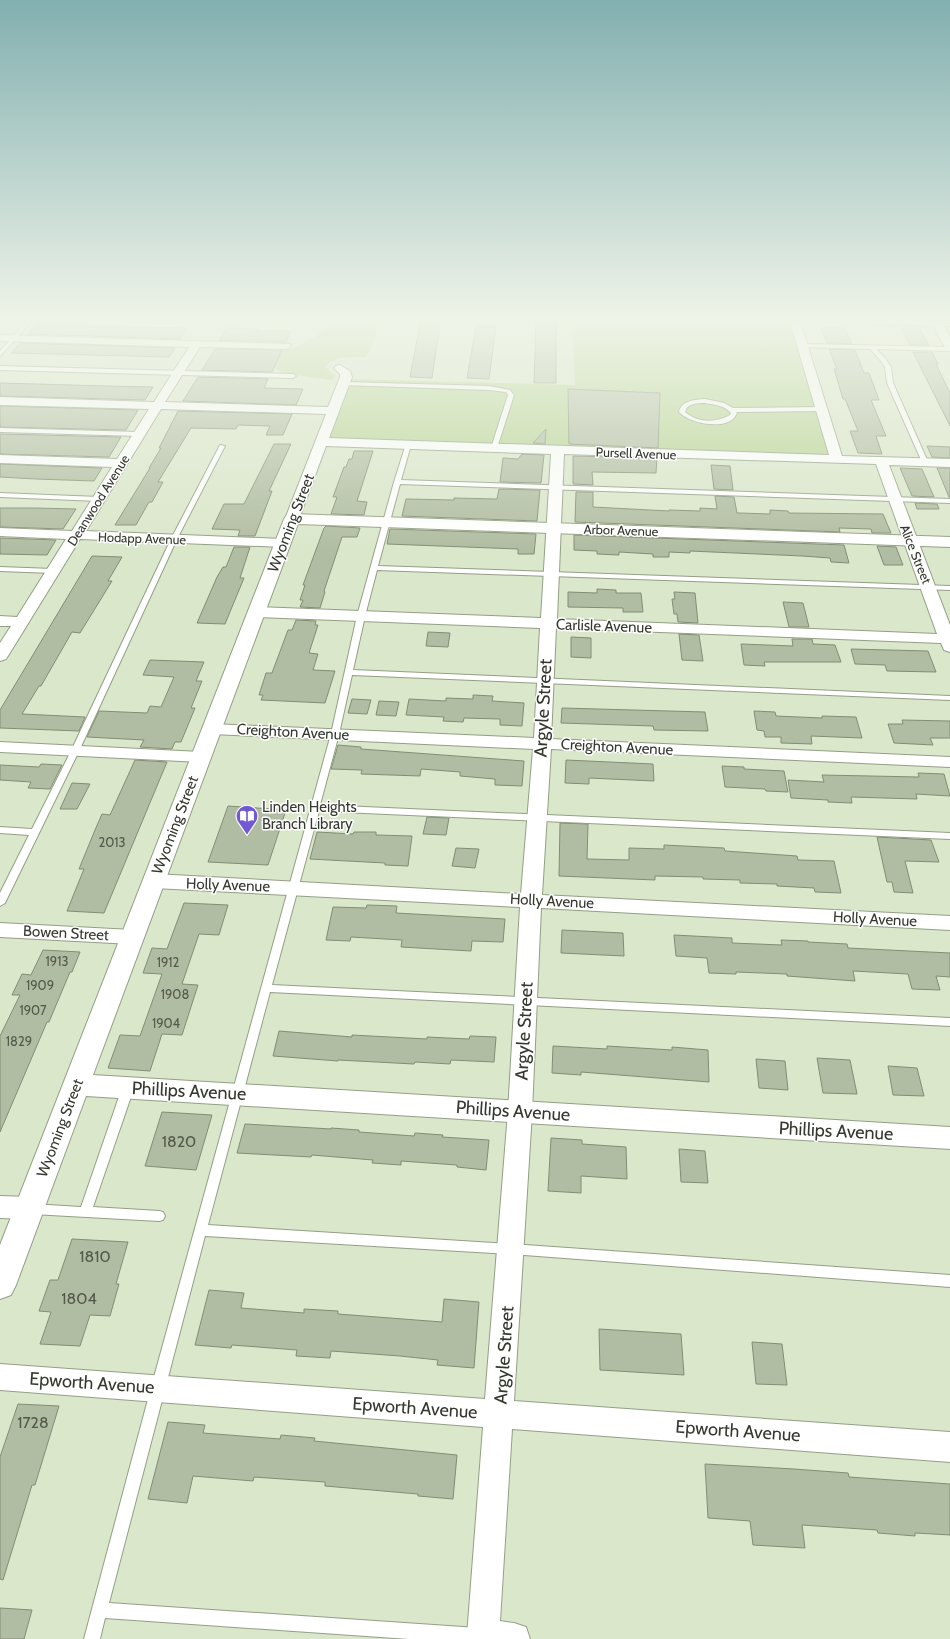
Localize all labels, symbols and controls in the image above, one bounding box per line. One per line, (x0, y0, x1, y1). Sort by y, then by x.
street label: Pursell Avenue (595, 444, 677, 462)
street label: Deanwood Avenue (64, 451, 133, 549)
street label: Wyoming Street (264, 471, 318, 575)
street label: Arbor Avenue (583, 521, 659, 539)
street label: Alice Street (897, 522, 935, 587)
street label: Hodapp Avenue (98, 528, 187, 548)
street label: Carlisle Avenue (556, 615, 653, 637)
street label: Argyle Street (529, 658, 557, 758)
street label: Creighton Avenue (236, 720, 350, 744)
street label: Creighton Avenue (560, 735, 674, 759)
street label: Wyoming Street (148, 773, 202, 877)
place label: Linden Heights Branch Library (262, 798, 357, 833)
library icon: Linden Heights Branch Library (234, 803, 260, 836)
house number: 2013 (98, 834, 126, 850)
street label: Holly Avenue (186, 875, 271, 895)
street label: Holly Avenue (510, 890, 595, 912)
street label: Holly Avenue (833, 908, 918, 930)
street label: Bowen Street (23, 922, 109, 944)
house number: 1913 (46, 953, 68, 969)
house number: 1912 (157, 954, 180, 970)
house number: 1909 (26, 977, 54, 993)
street label: Argyle Street (510, 981, 538, 1081)
house number: 1908 (161, 986, 189, 1002)
house number: 1907 (19, 1002, 47, 1018)
house number: 1904 (152, 1015, 181, 1031)
house number: 1829 (6, 1033, 32, 1049)
street label: Wyoming Street (33, 1076, 87, 1180)
street label: Phillips Avenue (131, 1077, 247, 1105)
street label: Phillips Avenue (455, 1096, 571, 1126)
street label: Phillips Avenue (778, 1117, 894, 1145)
house number: 1820 (162, 1132, 196, 1151)
house number: 1810 (79, 1247, 111, 1266)
house number: 1804 (61, 1289, 97, 1308)
street label: Argyle Street (490, 1305, 518, 1405)
street label: Epworth Avenue (29, 1368, 155, 1398)
street label: Epworth Avenue (352, 1393, 478, 1423)
house number: 1728 (17, 1413, 49, 1432)
street label: Epworth Avenue (675, 1416, 801, 1446)

